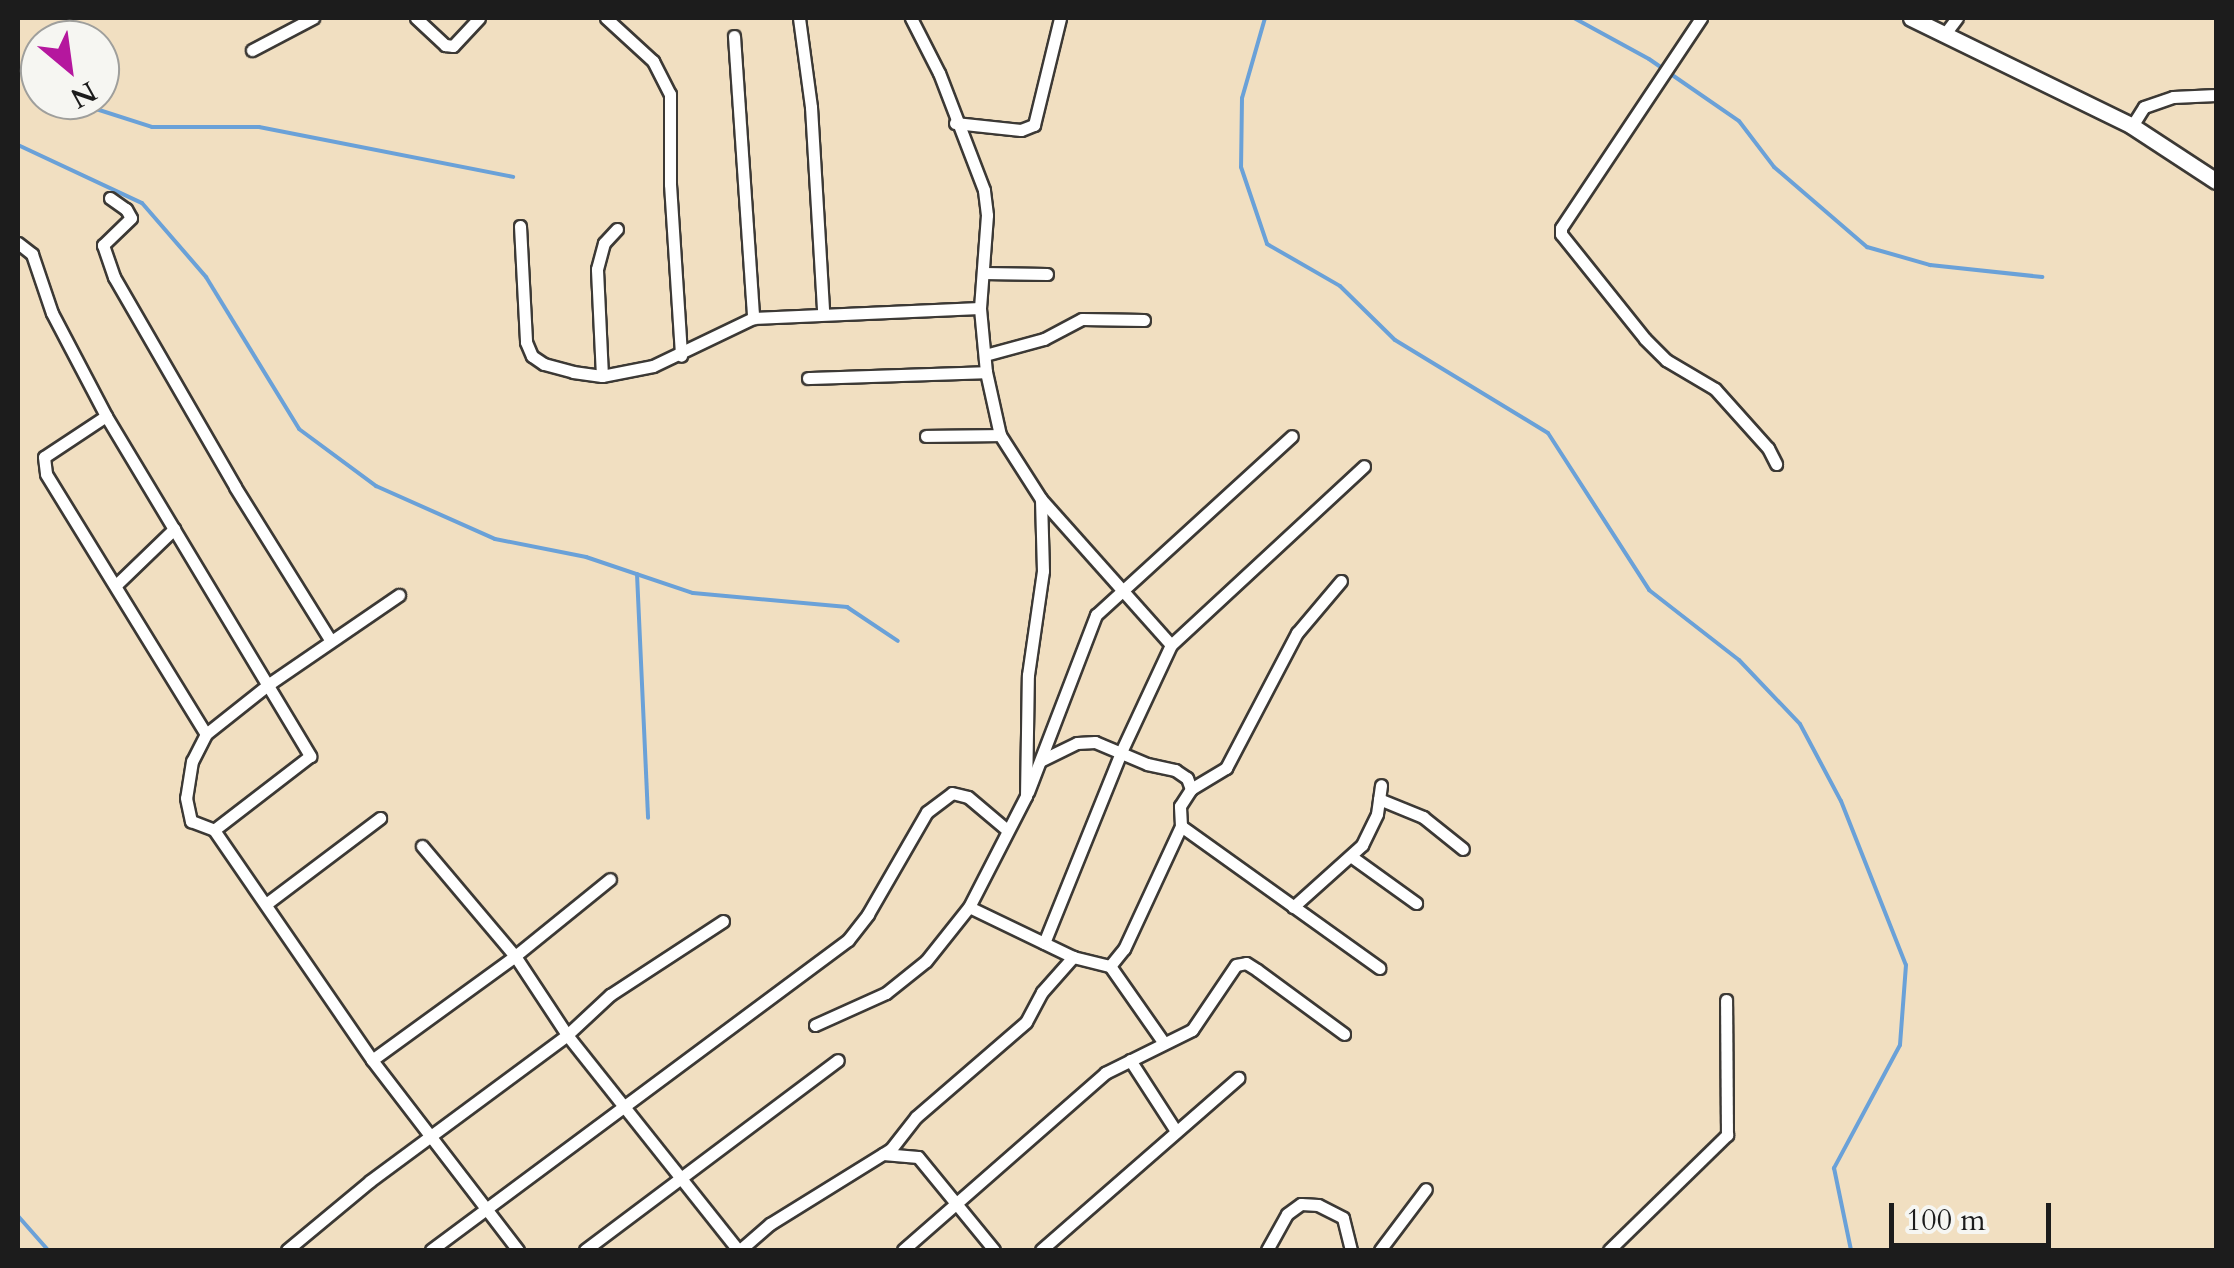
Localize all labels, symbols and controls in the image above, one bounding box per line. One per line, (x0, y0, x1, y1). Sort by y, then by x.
north arrow (20, 20, 120, 120)
text: N (64, 72, 103, 117)
scale bar (1894, 1183, 2056, 1245)
text: 100 m (1906, 1200, 1986, 1241)

